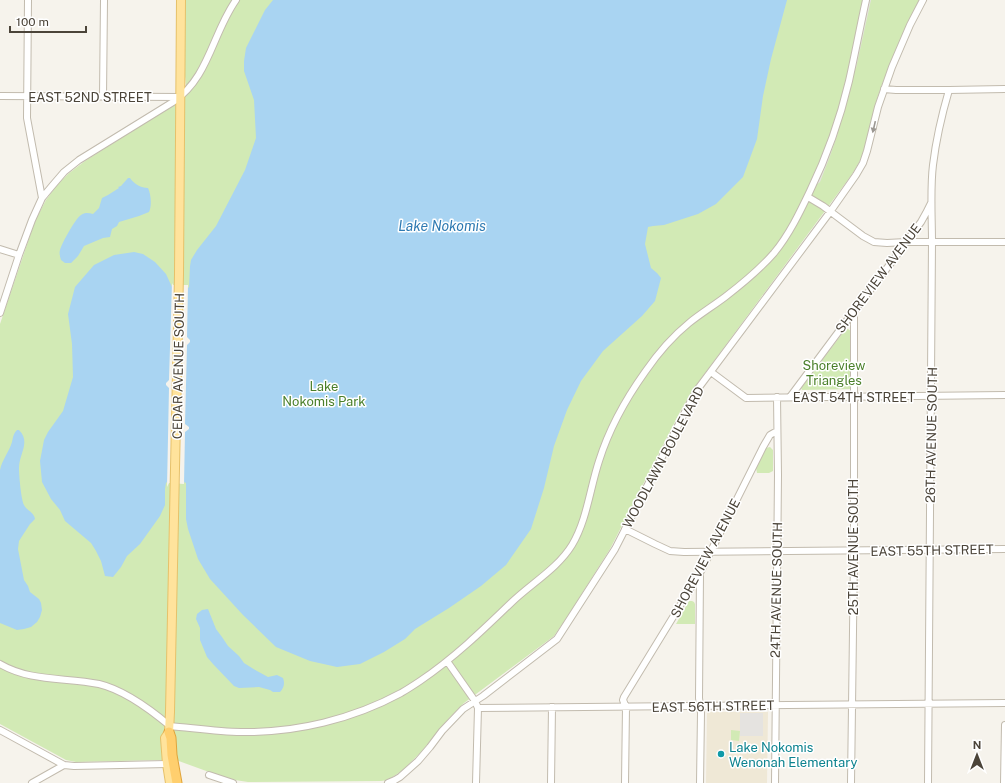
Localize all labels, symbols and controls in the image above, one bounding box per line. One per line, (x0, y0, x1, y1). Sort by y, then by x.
scale bar (10, 8, 86, 34)
text: 100 m (16, 15, 49, 29)
street label: EAST 52ND STREET (28, 90, 152, 105)
one-way arrow (870, 120, 876, 133)
water label: Lake Nokomis (398, 218, 486, 234)
street label: SHOREVIEW AVENUE (832, 221, 924, 336)
street label: CEDAR AVENUE SOUTH (170, 293, 187, 439)
park label: Shoreview Triangles (803, 358, 865, 388)
street label: 26TH AVENUE SOUTH (923, 367, 940, 503)
park label: Lake Nokomis Park (282, 379, 366, 409)
street label: WOODLAWN BOULEVARD (620, 384, 707, 531)
street label: EAST 54TH STREET (793, 390, 916, 405)
street label: 25TH AVENUE SOUTH (846, 479, 861, 615)
street label: SHOREVIEW AVENUE (668, 496, 743, 620)
street label: 24TH AVENUE SOUTH (768, 522, 785, 658)
street label: EAST 55TH STREET (870, 542, 994, 559)
street label: EAST 56TH STREET (651, 698, 775, 715)
north arrow (957, 735, 997, 775)
text: N (973, 739, 981, 751)
place label: Lake Nokomis Wenonah Elementary (729, 740, 858, 770)
marker: Lake Nokomis Wenonah Elementary (716, 749, 726, 759)

